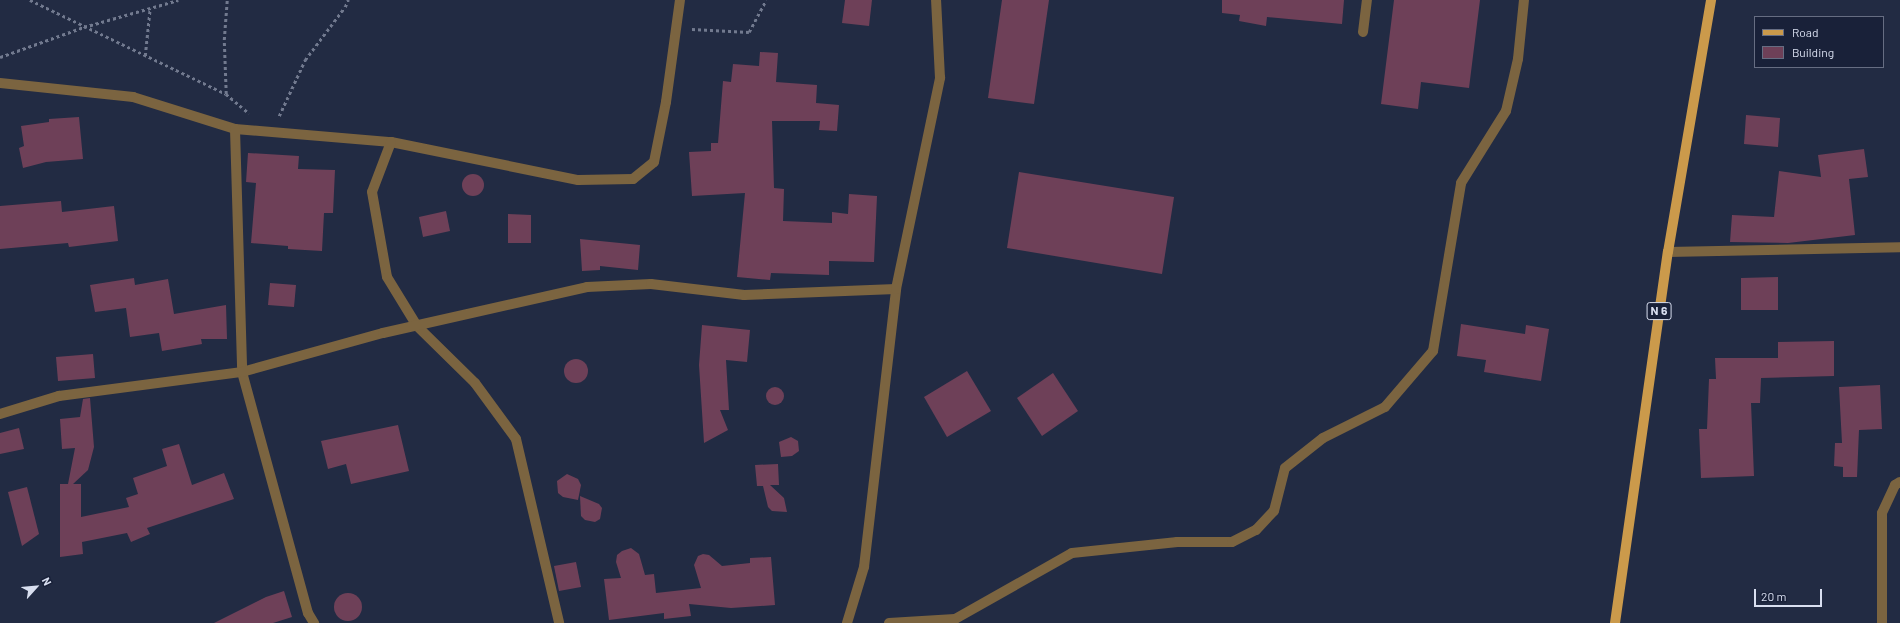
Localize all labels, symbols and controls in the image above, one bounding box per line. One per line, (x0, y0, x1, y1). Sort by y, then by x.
legend (1754, 16, 1884, 68)
text: Road (1792, 25, 1819, 39)
text: Building (1792, 45, 1834, 59)
road number: N 6 (1646, 301, 1672, 321)
north arrow (16, 567, 56, 607)
text: N (40, 575, 55, 588)
scale bar (1756, 581, 1824, 607)
text: 20 m (1761, 589, 1787, 603)

